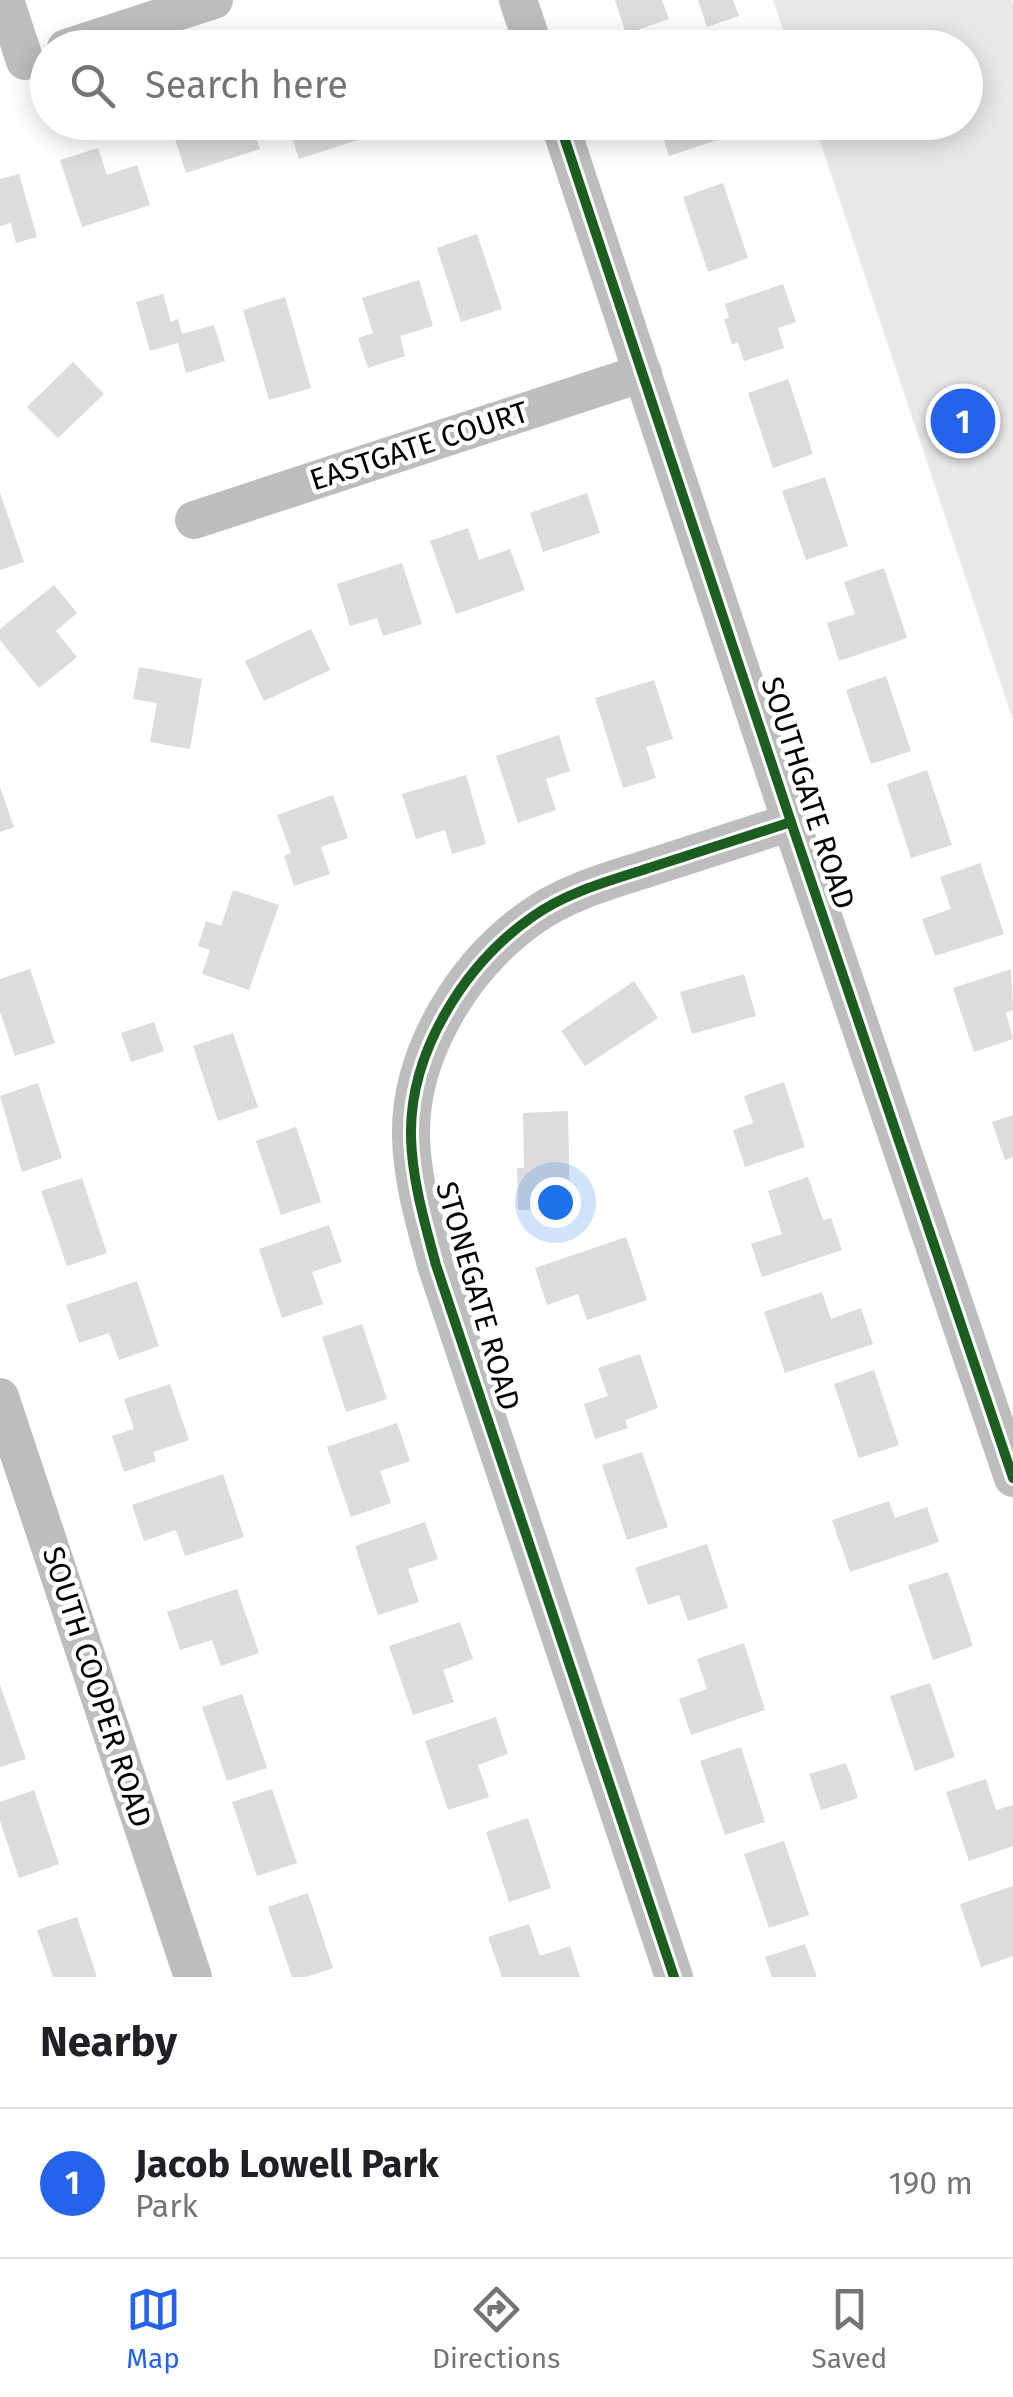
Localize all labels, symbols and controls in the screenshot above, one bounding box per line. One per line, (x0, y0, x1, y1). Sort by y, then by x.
search box (30, 30, 983, 140)
icon: search (65, 58, 120, 113)
text: Search here (145, 62, 348, 108)
pin: 1 (930, 384, 996, 458)
street label: EASTGATE COURT (305, 394, 533, 498)
street label: SOUTHGATE ROAD (754, 672, 862, 914)
your location (530, 1177, 581, 1228)
street label: STONEGATE ROAD (428, 1178, 528, 1414)
street label: SOUTH COOPER ROAD (35, 1542, 159, 1832)
text: Nearby (40, 2017, 177, 2067)
text: Jacob Lowell Park (135, 2141, 439, 2187)
text: 1 (65, 2164, 80, 2202)
text: 190 m (889, 2164, 973, 2202)
text: Park (135, 2187, 198, 2225)
tab: Map (126, 2282, 181, 2375)
tab: Directions (432, 2282, 560, 2375)
tab: Saved (812, 2282, 887, 2375)

